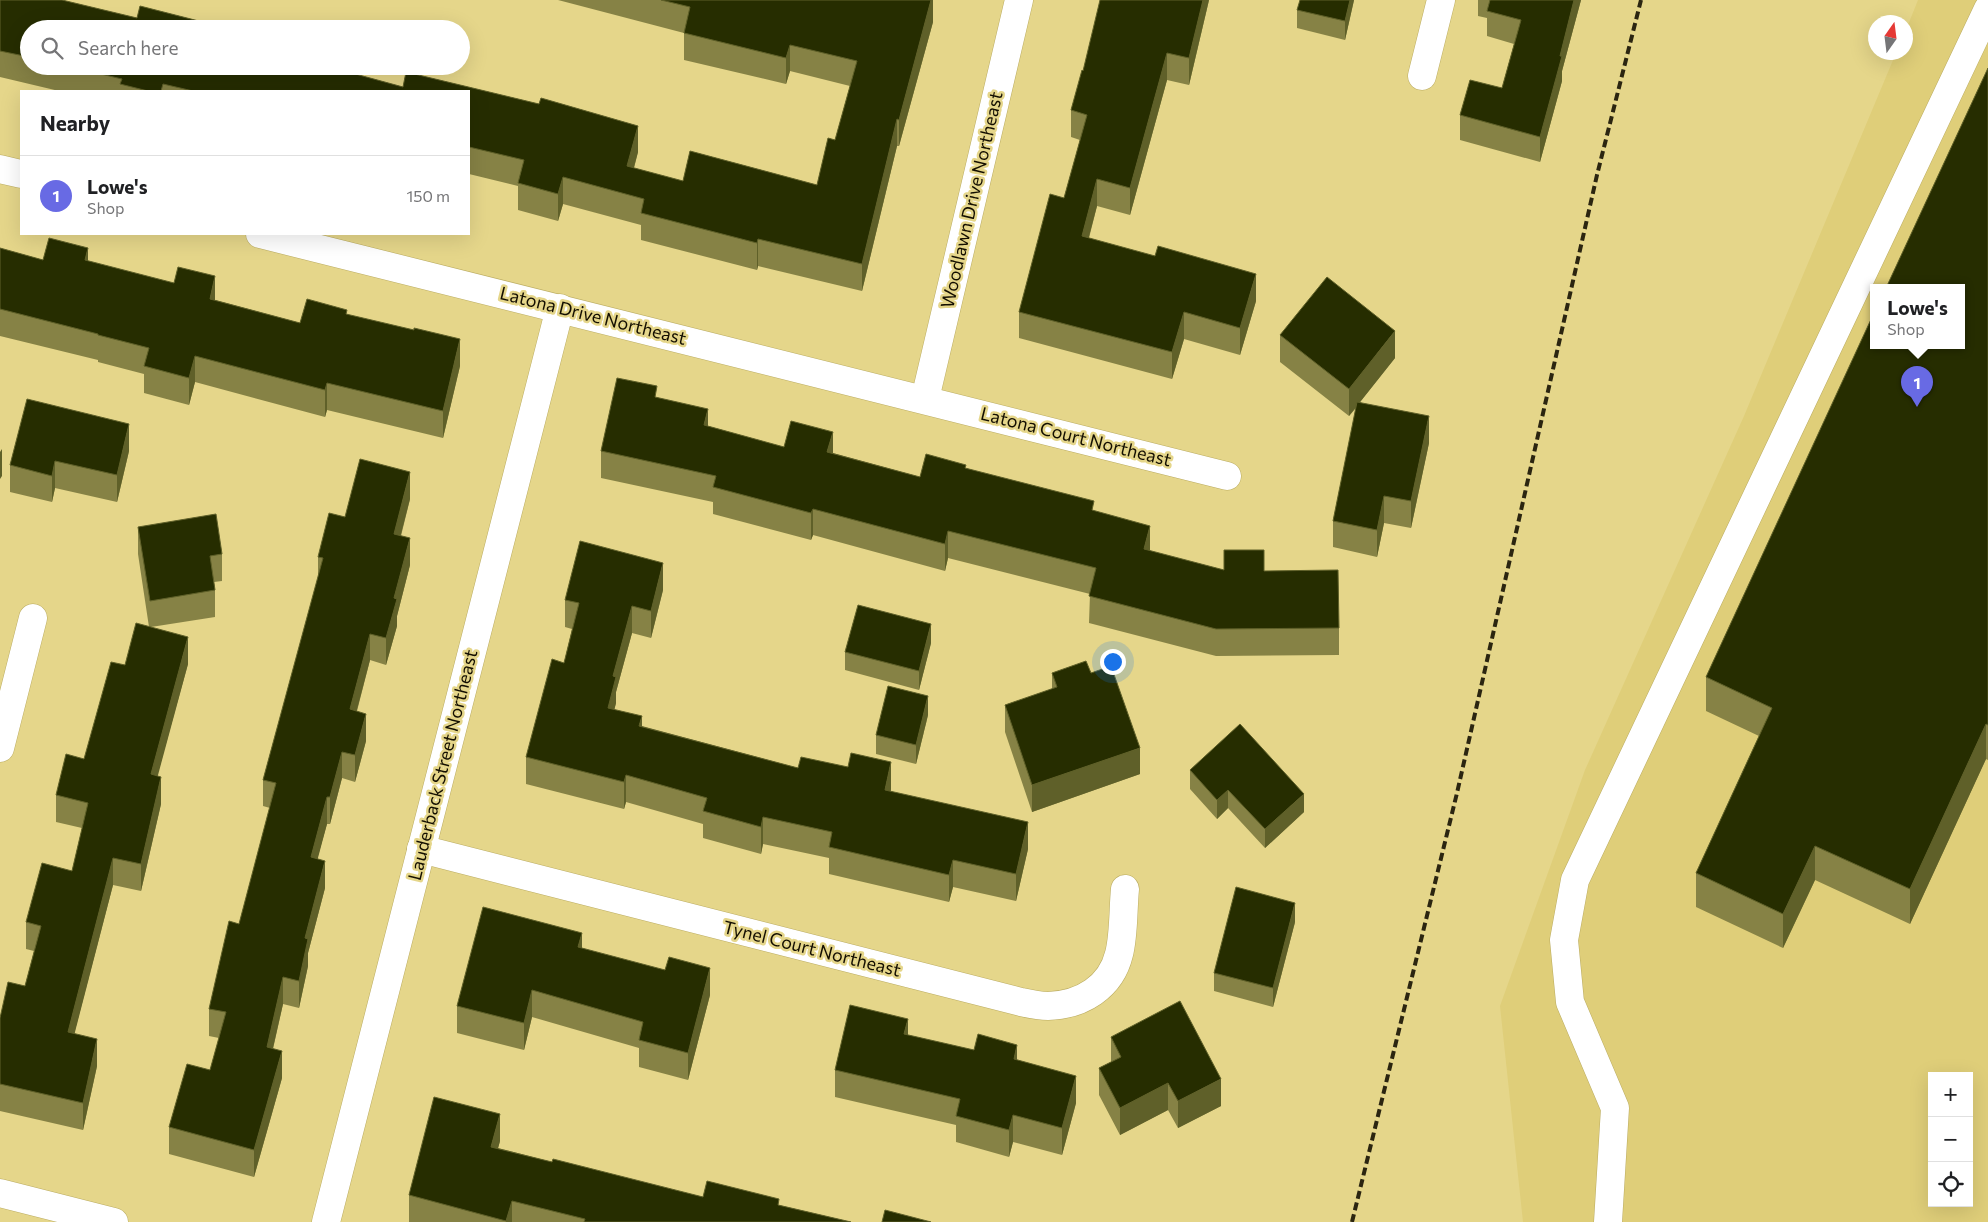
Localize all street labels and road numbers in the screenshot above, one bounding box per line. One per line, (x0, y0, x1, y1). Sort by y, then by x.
street label: Woodlawn Drive Northeast (935, 89, 1007, 310)
street label: Latona Drive Northeast (498, 281, 689, 349)
street label: Latona Court Northeast (979, 402, 1174, 470)
street label: Lauderback Street Northeast (403, 647, 481, 882)
street label: Tynel Court Northeast (721, 915, 903, 981)

